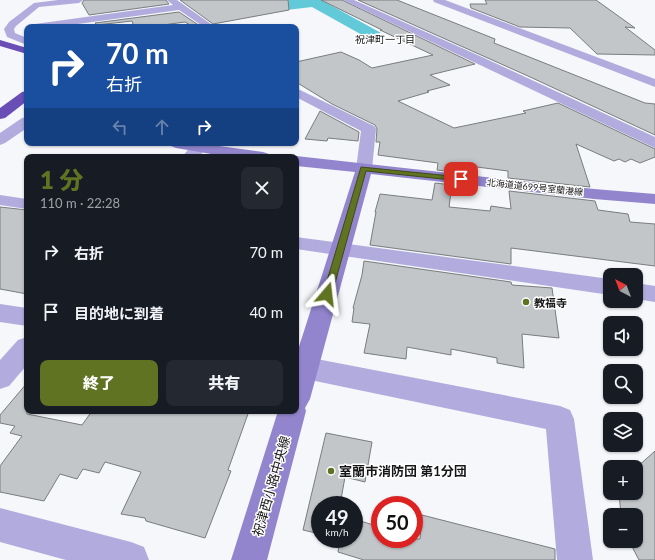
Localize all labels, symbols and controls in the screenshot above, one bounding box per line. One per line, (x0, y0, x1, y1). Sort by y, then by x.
district label: 祝津町一丁目 (355, 33, 415, 45)
text: 70 m (106, 36, 169, 70)
icon: right (40, 40, 92, 92)
text: 右折 (106, 73, 142, 95)
icon: left (109, 116, 131, 138)
icon: ahead (151, 116, 173, 138)
icon: right (193, 116, 215, 138)
pin (444, 162, 478, 196)
text: 1 分 (40, 165, 83, 194)
button: close (241, 167, 283, 209)
icon: arrive (450, 168, 472, 190)
street label: 北海道道699号室蘭港線 (486, 176, 585, 198)
text: 110 m · 22:28 (40, 195, 120, 211)
icon: right (40, 241, 62, 263)
text: 70 m (249, 243, 283, 261)
text: 右折 (74, 244, 104, 262)
north arrow (603, 268, 643, 308)
map controls (603, 268, 643, 548)
position arrow (306, 273, 348, 315)
place label: 教福寺 (534, 296, 567, 309)
marker: 教福寺 (521, 297, 531, 307)
icon: arrive (40, 301, 62, 323)
text: 40 m (249, 303, 283, 321)
text: 目的地に到着 (74, 304, 164, 322)
button: sound (603, 316, 643, 356)
button: 終了 (40, 360, 158, 406)
button: 共有 (166, 360, 283, 406)
button: search (603, 364, 643, 404)
button: layers (603, 412, 643, 452)
street label: 祝津西小路中央線 (249, 434, 293, 538)
button: + (603, 460, 643, 500)
place label: 室蘭市消防団 第1分団 (339, 463, 467, 479)
marker: 室蘭市消防団 第1分団 (326, 466, 336, 476)
speed limit sign: 50 (371, 496, 423, 548)
text: 49 (325, 505, 349, 529)
button: − (603, 508, 643, 548)
text: km/h (325, 526, 349, 538)

